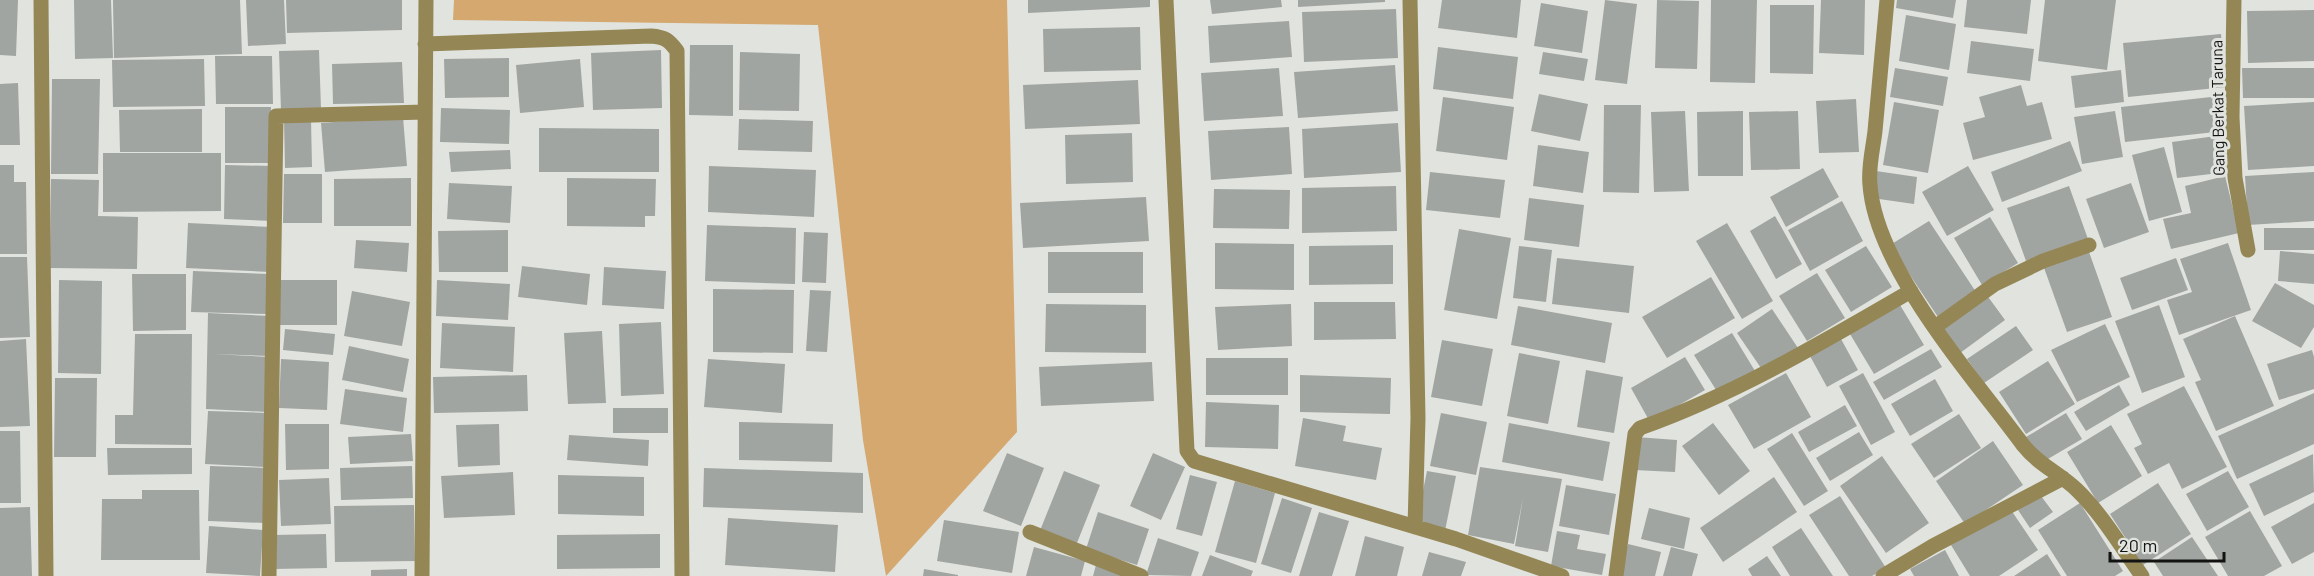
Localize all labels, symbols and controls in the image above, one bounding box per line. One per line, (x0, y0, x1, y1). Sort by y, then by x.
street label: Gang Berkat Taruna (2206, 40, 2228, 176)
scale bar (2110, 525, 2224, 563)
text: 20 m (2119, 534, 2157, 556)

